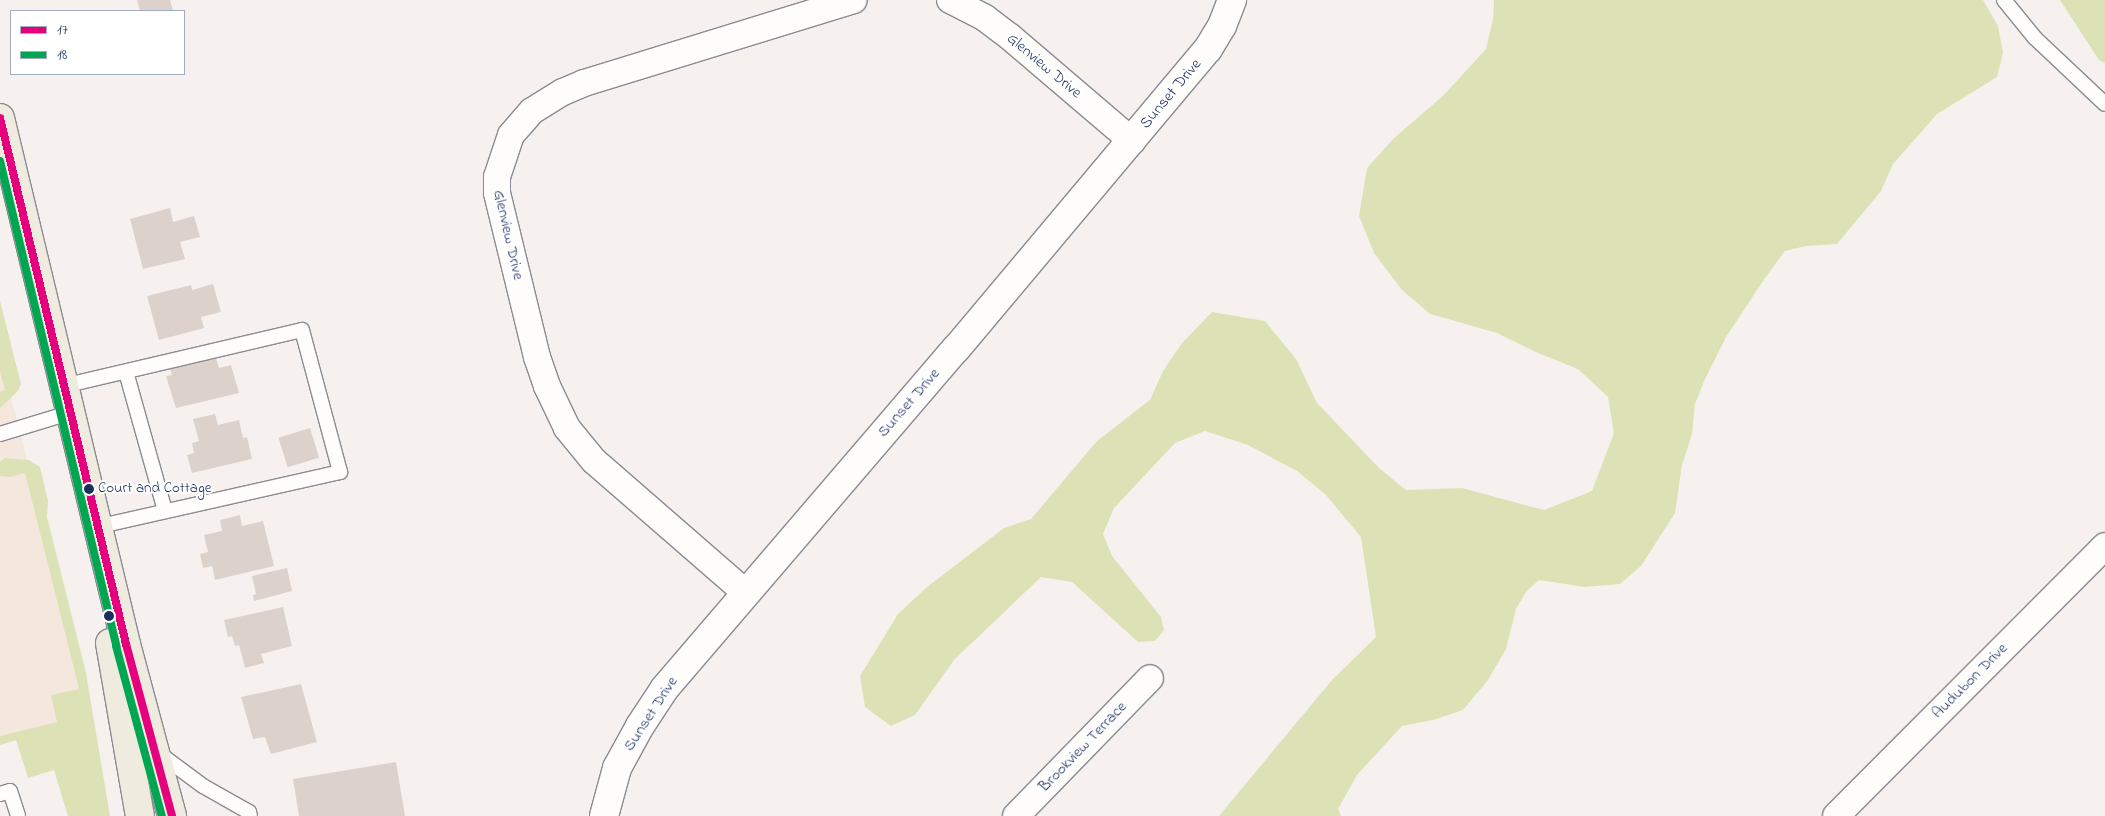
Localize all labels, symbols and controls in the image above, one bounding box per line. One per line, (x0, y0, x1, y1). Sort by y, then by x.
legend (10, 10, 185, 75)
text: 17 (57, 19, 68, 41)
street label: Glenview Drive (1003, 29, 1085, 103)
text: 18 (57, 44, 67, 66)
street label: Sunset Drive (1136, 55, 1206, 133)
street label: Glenview Drive (488, 188, 528, 282)
street label: Sunset Drive (874, 364, 944, 442)
place label: Court and Cottage (98, 480, 211, 498)
marker: Court and Cottage (84, 484, 94, 494)
unlabelled marker (104, 611, 114, 621)
street label: Audubon Drive (1928, 639, 2012, 723)
street label: Sunset Drive (620, 673, 682, 755)
street label: Brookview Terrace (1035, 698, 1131, 796)

